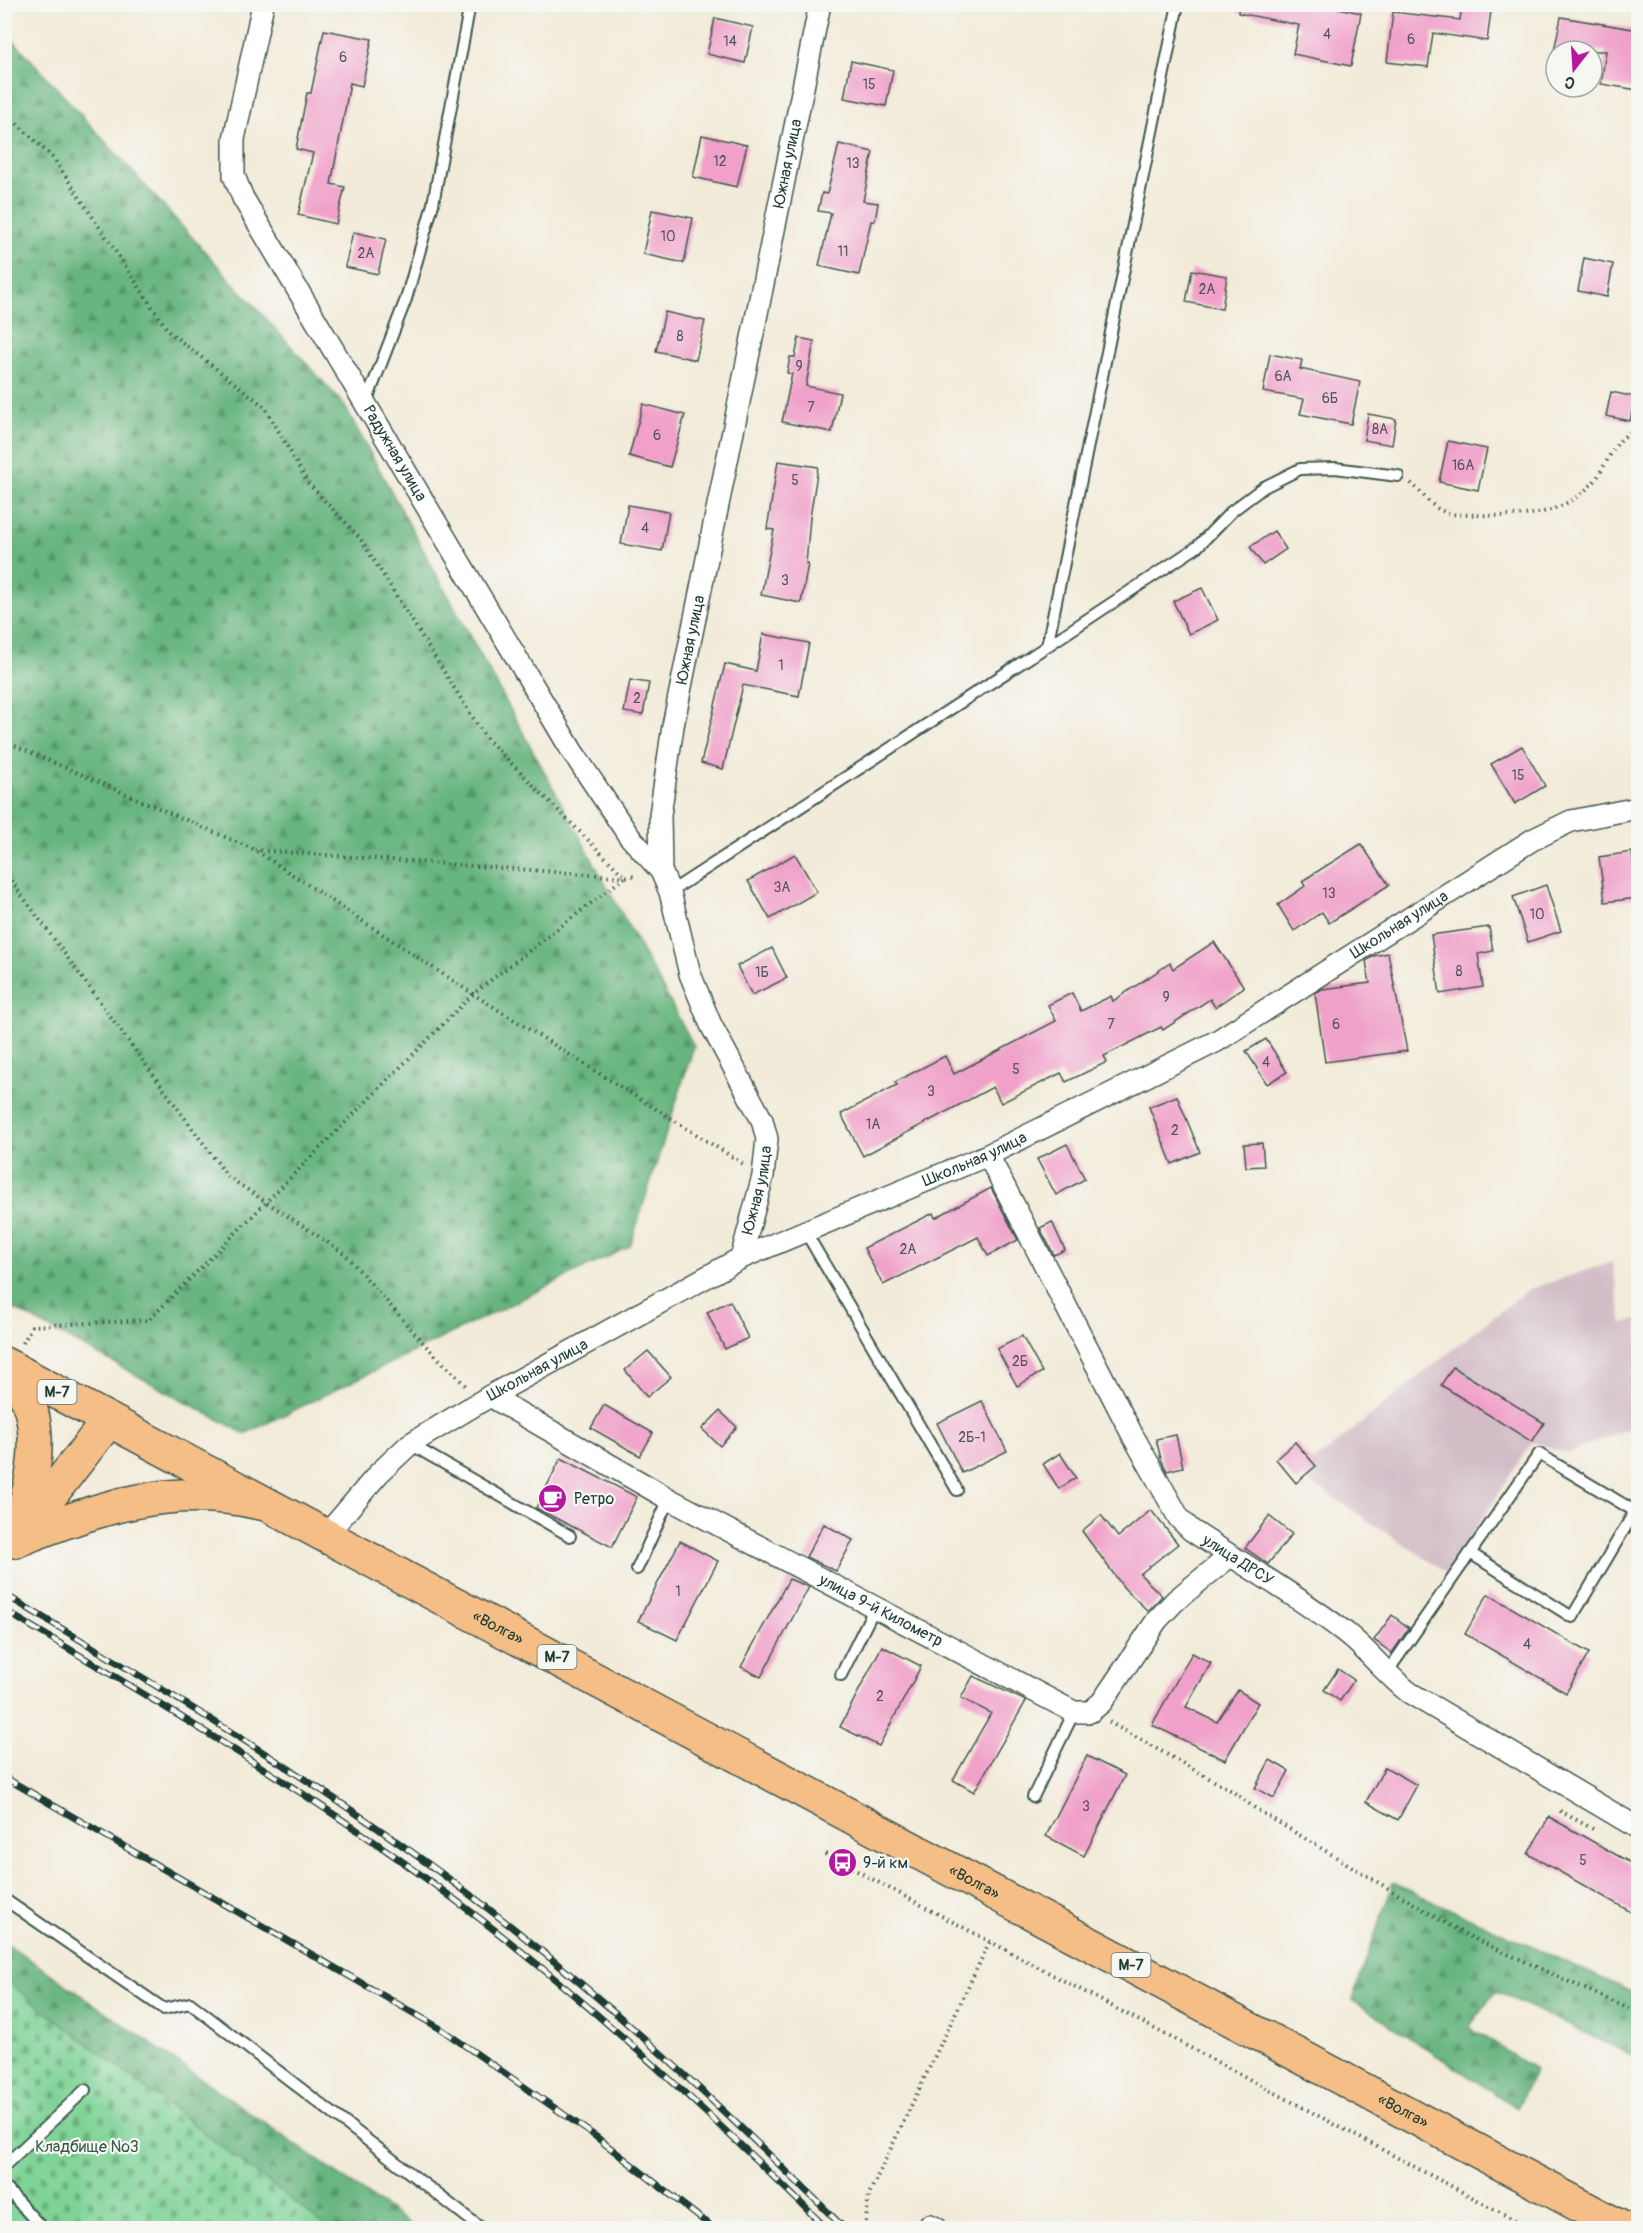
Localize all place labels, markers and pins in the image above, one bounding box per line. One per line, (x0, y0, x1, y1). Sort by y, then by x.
cafe icon: Ретро (537, 1483, 569, 1515)
place label: Ретро (574, 1489, 614, 1509)
bus stop icon: 9-й км (826, 1847, 858, 1879)
place label: 9-й км (863, 1853, 908, 1873)

